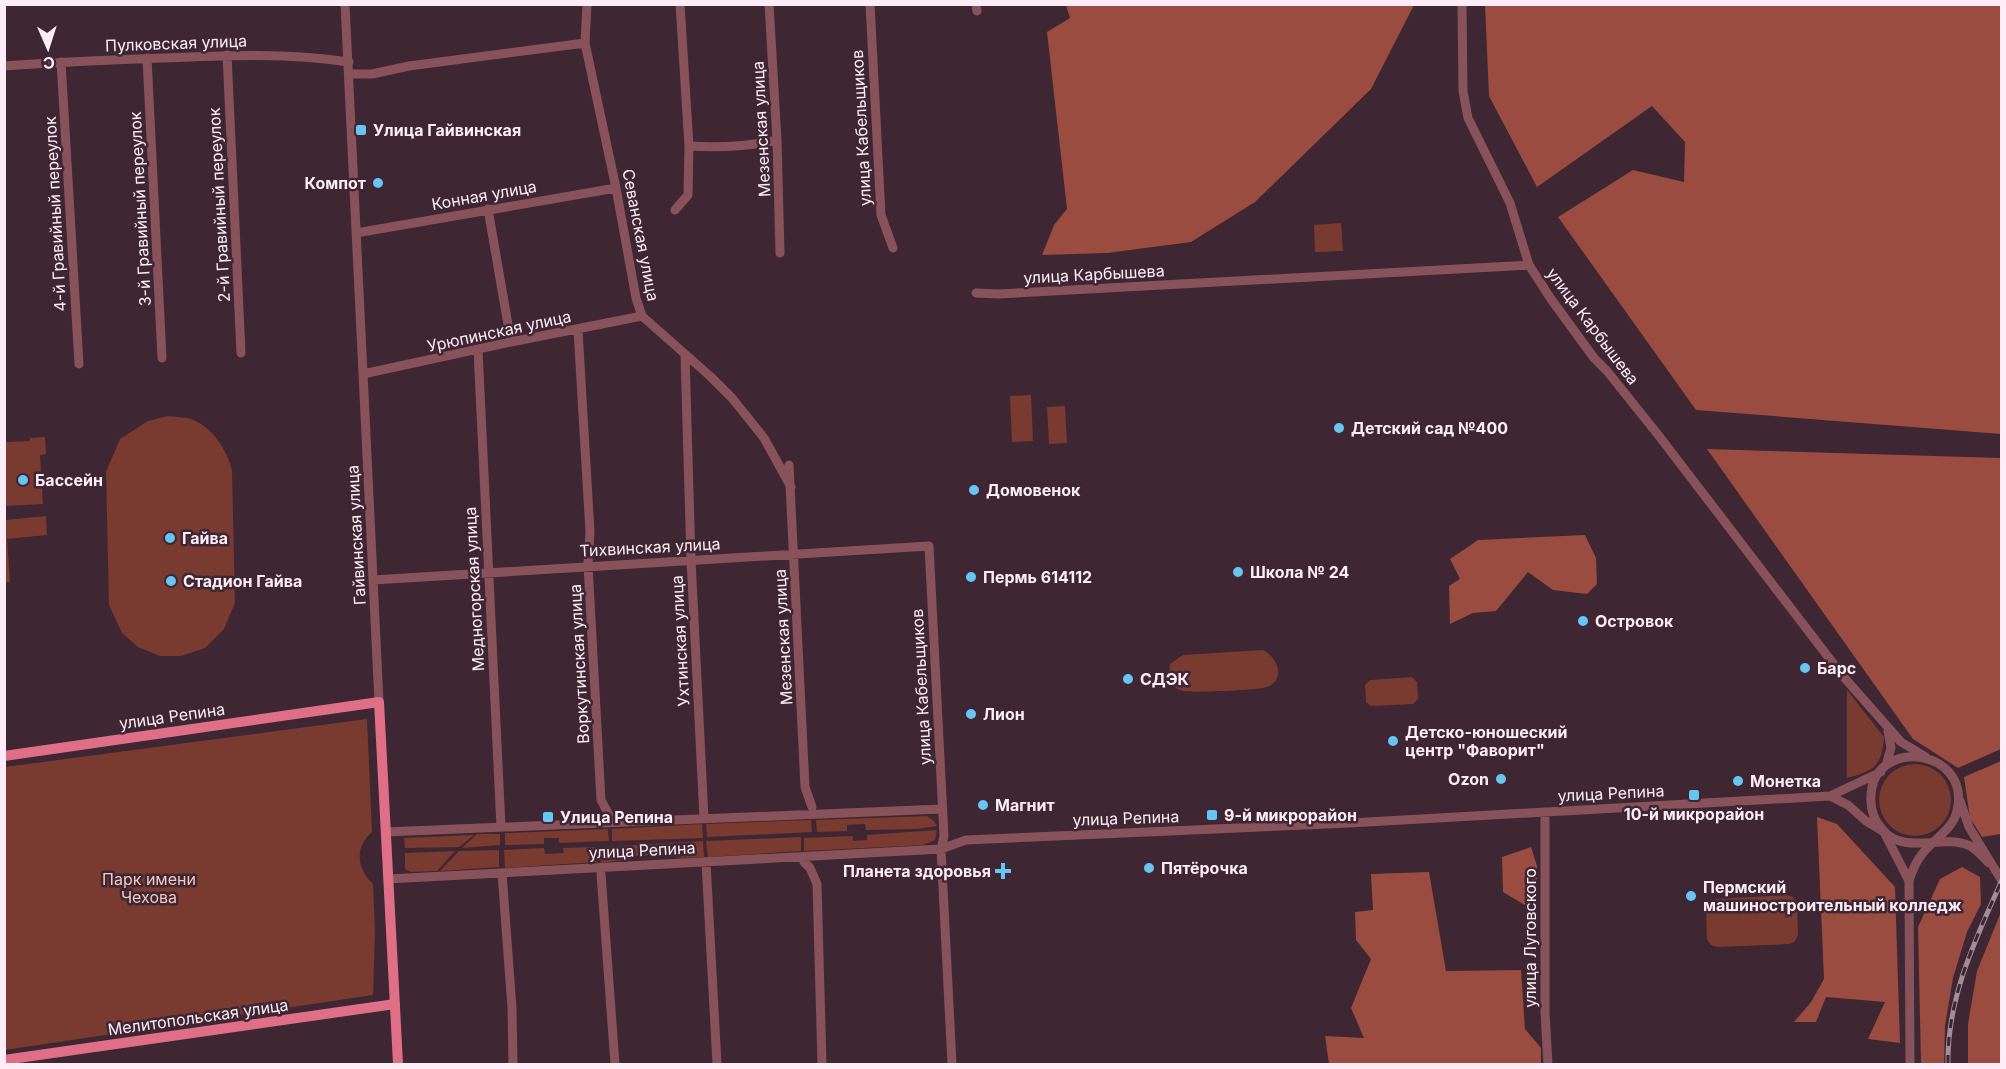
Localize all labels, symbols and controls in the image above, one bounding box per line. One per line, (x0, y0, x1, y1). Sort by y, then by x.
north arrow (18, 18, 78, 78)
street label: Пулковская улица (105, 31, 247, 55)
street label: улица Кабельщиков (847, 49, 875, 207)
text: С (42, 53, 55, 73)
street label: Мезенская улица (747, 61, 775, 197)
street label: 2-й Гравийный переулок (204, 107, 234, 303)
street label: 3-й Гравийный переулок (125, 111, 155, 307)
street label: 4-й Гравийный переулок (40, 116, 70, 312)
place label: Улица Гайвинская (373, 120, 521, 140)
marker: Улица Гайвинская (354, 123, 368, 137)
street label: Севанская улица (618, 167, 664, 303)
place label: Компот (305, 173, 366, 193)
marker: Компот (371, 176, 385, 190)
street label: Конная улица (430, 176, 538, 214)
street label: улица Карбышева (1023, 260, 1165, 288)
street label: улица Карбышева (1543, 264, 1643, 388)
street label: Урюпинская улица (425, 306, 573, 356)
place label: Детский сад №400 (1351, 418, 1508, 438)
marker: Детский сад №400 (1332, 421, 1346, 435)
street label: Гайвинская улица (342, 465, 370, 605)
place label: Бассейн (35, 470, 103, 490)
marker: Бассейн (16, 473, 30, 487)
place label: Домовенок (986, 480, 1081, 500)
marker: Домовенок (967, 483, 981, 497)
street label: Медногорская улица (460, 506, 488, 672)
place label: Гайва (182, 528, 228, 548)
marker: Гайва (163, 531, 177, 545)
street label: Тихвинская улица (579, 533, 721, 561)
place label: Школа № 24 (1250, 562, 1350, 582)
marker: Школа № 24 (1231, 565, 1245, 579)
place label: Пермь 614112 (983, 567, 1092, 587)
street label: Мезенская улица (769, 569, 797, 705)
marker: Пермь 614112 (964, 570, 978, 584)
place label: Стадион Гайва (183, 571, 302, 591)
marker: Стадион Гайва (164, 574, 178, 588)
street label: Ухтинская улица (667, 575, 693, 707)
street label: Воркутинская улица (565, 584, 593, 744)
street label: улица Кабельщиков (907, 608, 935, 766)
place label: Островок (1595, 611, 1674, 631)
marker: Островок (1576, 614, 1590, 628)
place label: Барс (1817, 658, 1856, 678)
marker: Барс (1798, 661, 1812, 675)
place label: СДЭК (1140, 669, 1190, 689)
marker: СДЭК (1121, 672, 1135, 686)
street label: улица Репина (118, 699, 226, 733)
place label: Лион (983, 704, 1025, 724)
marker: Лион (964, 707, 978, 721)
place label: Детско-юношеский центр "Фаворит" (1405, 722, 1567, 760)
marker: Детско-юношеский центр "Фаворит" (1386, 734, 1400, 748)
place label: Ozon (1448, 769, 1489, 789)
place label: Монетка (1750, 771, 1821, 791)
marker: Ozon (1494, 772, 1508, 786)
marker: Монетка (1731, 774, 1745, 788)
street label: улица Репина (1557, 780, 1665, 806)
marker: 10-й микрорайон (1687, 788, 1701, 802)
place label: Магнит (995, 795, 1055, 815)
marker: Магнит (976, 798, 990, 812)
place label: 10-й микрорайон (1624, 804, 1764, 824)
place label: 9-й микрорайон (1224, 805, 1357, 825)
street label: улица Репина (1072, 806, 1180, 830)
place label: Улица Репина (560, 807, 673, 827)
marker: 9-й микрорайон (1205, 808, 1219, 822)
marker: Улица Репина (541, 810, 555, 824)
street label: улица Репина (588, 837, 696, 863)
place label: Пятёрочка (1161, 858, 1248, 878)
place label: Планета здоровья (843, 861, 991, 881)
marker: Пятёрочка (1142, 861, 1156, 875)
marker: Планета здоровья (996, 864, 1010, 878)
street label: улица Луговского (1520, 868, 1540, 1008)
park label: Парк имени Чехова (102, 869, 196, 907)
place label: Пермский машиностроительный колледж (1703, 877, 1962, 915)
marker: Пермский машиностроительный колледж (1684, 889, 1698, 903)
street label: Мелитопольская улица (106, 994, 290, 1040)

